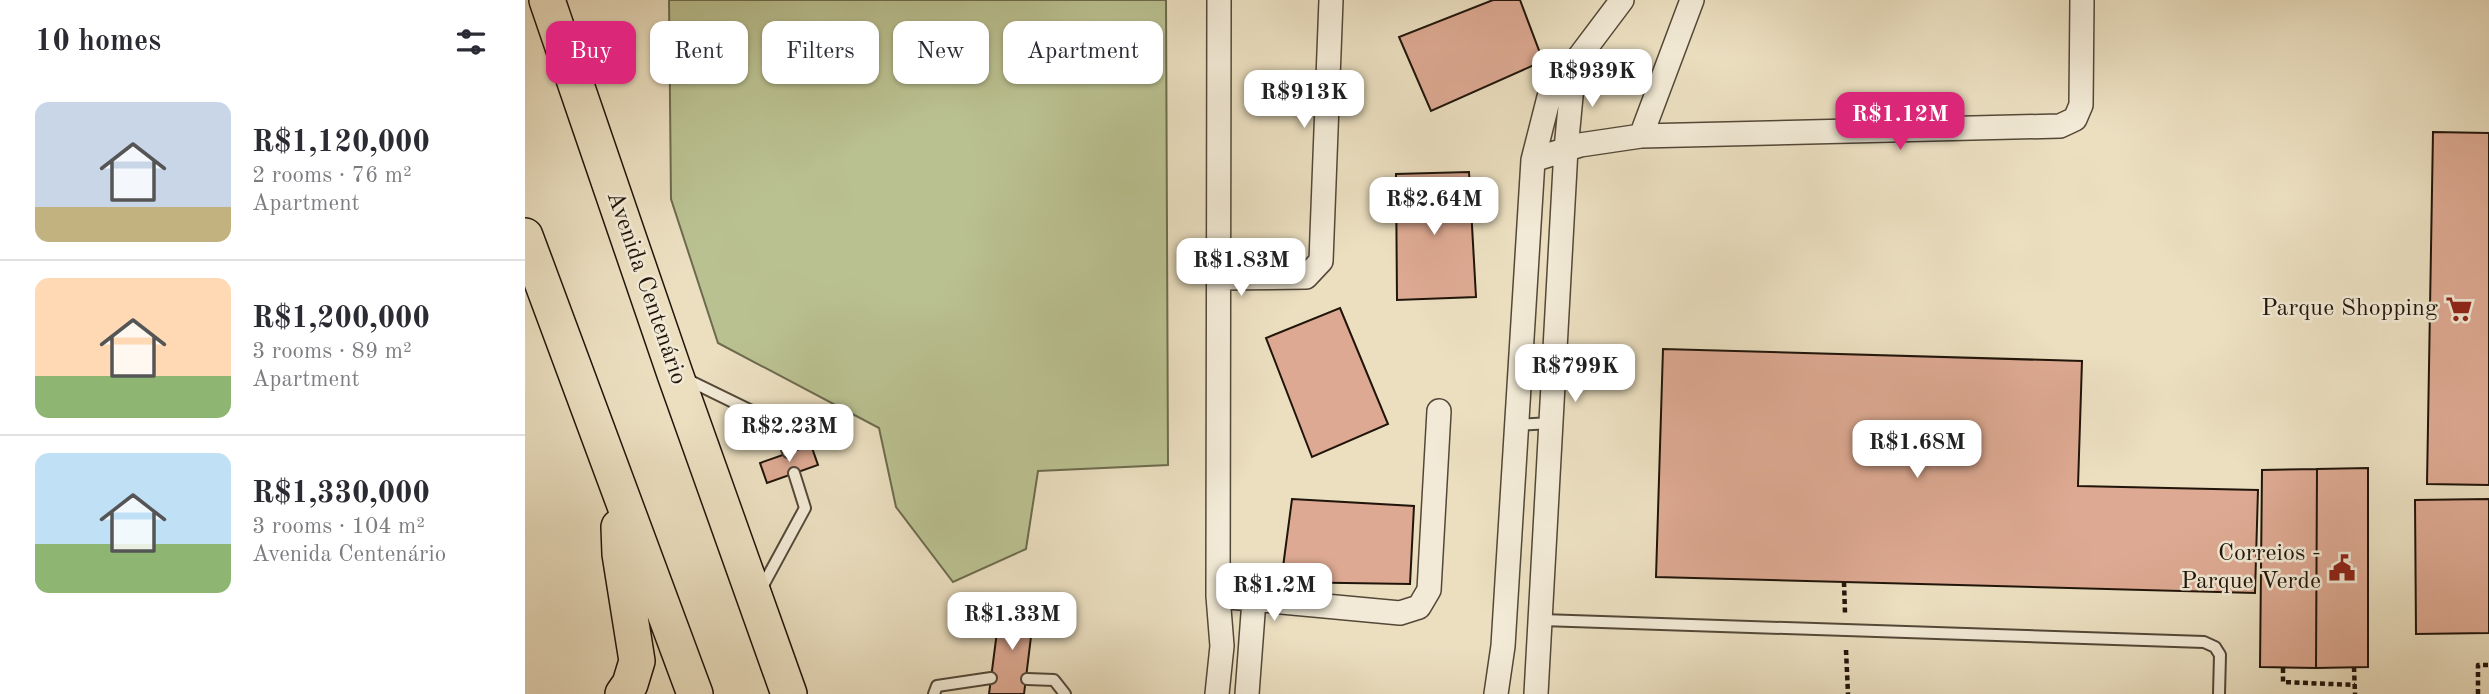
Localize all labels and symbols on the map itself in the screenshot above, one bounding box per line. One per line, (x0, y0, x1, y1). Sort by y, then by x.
pin: R$939K (1535, 50, 1649, 109)
pin: R$913K (1247, 71, 1361, 130)
pin: R$1.12M (1835, 92, 1965, 152)
pin: R$2.64M (1369, 177, 1499, 237)
street label: Avenida Centenário (602, 188, 690, 388)
pin: R$1.83M (1176, 238, 1306, 298)
supermarket icon: Parque Shopping (2444, 294, 2474, 324)
place label: Parque Shopping (2261, 297, 2438, 321)
pin: R$799K (1518, 344, 1632, 404)
pin: R$2.23M (724, 405, 854, 464)
pin: R$1.68M (1852, 420, 1982, 480)
place label: Correios - Parque Verde (2181, 542, 2321, 594)
public building icon: Correios - Parque Verde (2327, 553, 2357, 583)
pin: R$1.2M (1217, 564, 1331, 623)
pin: R$1.33M (947, 592, 1077, 652)

